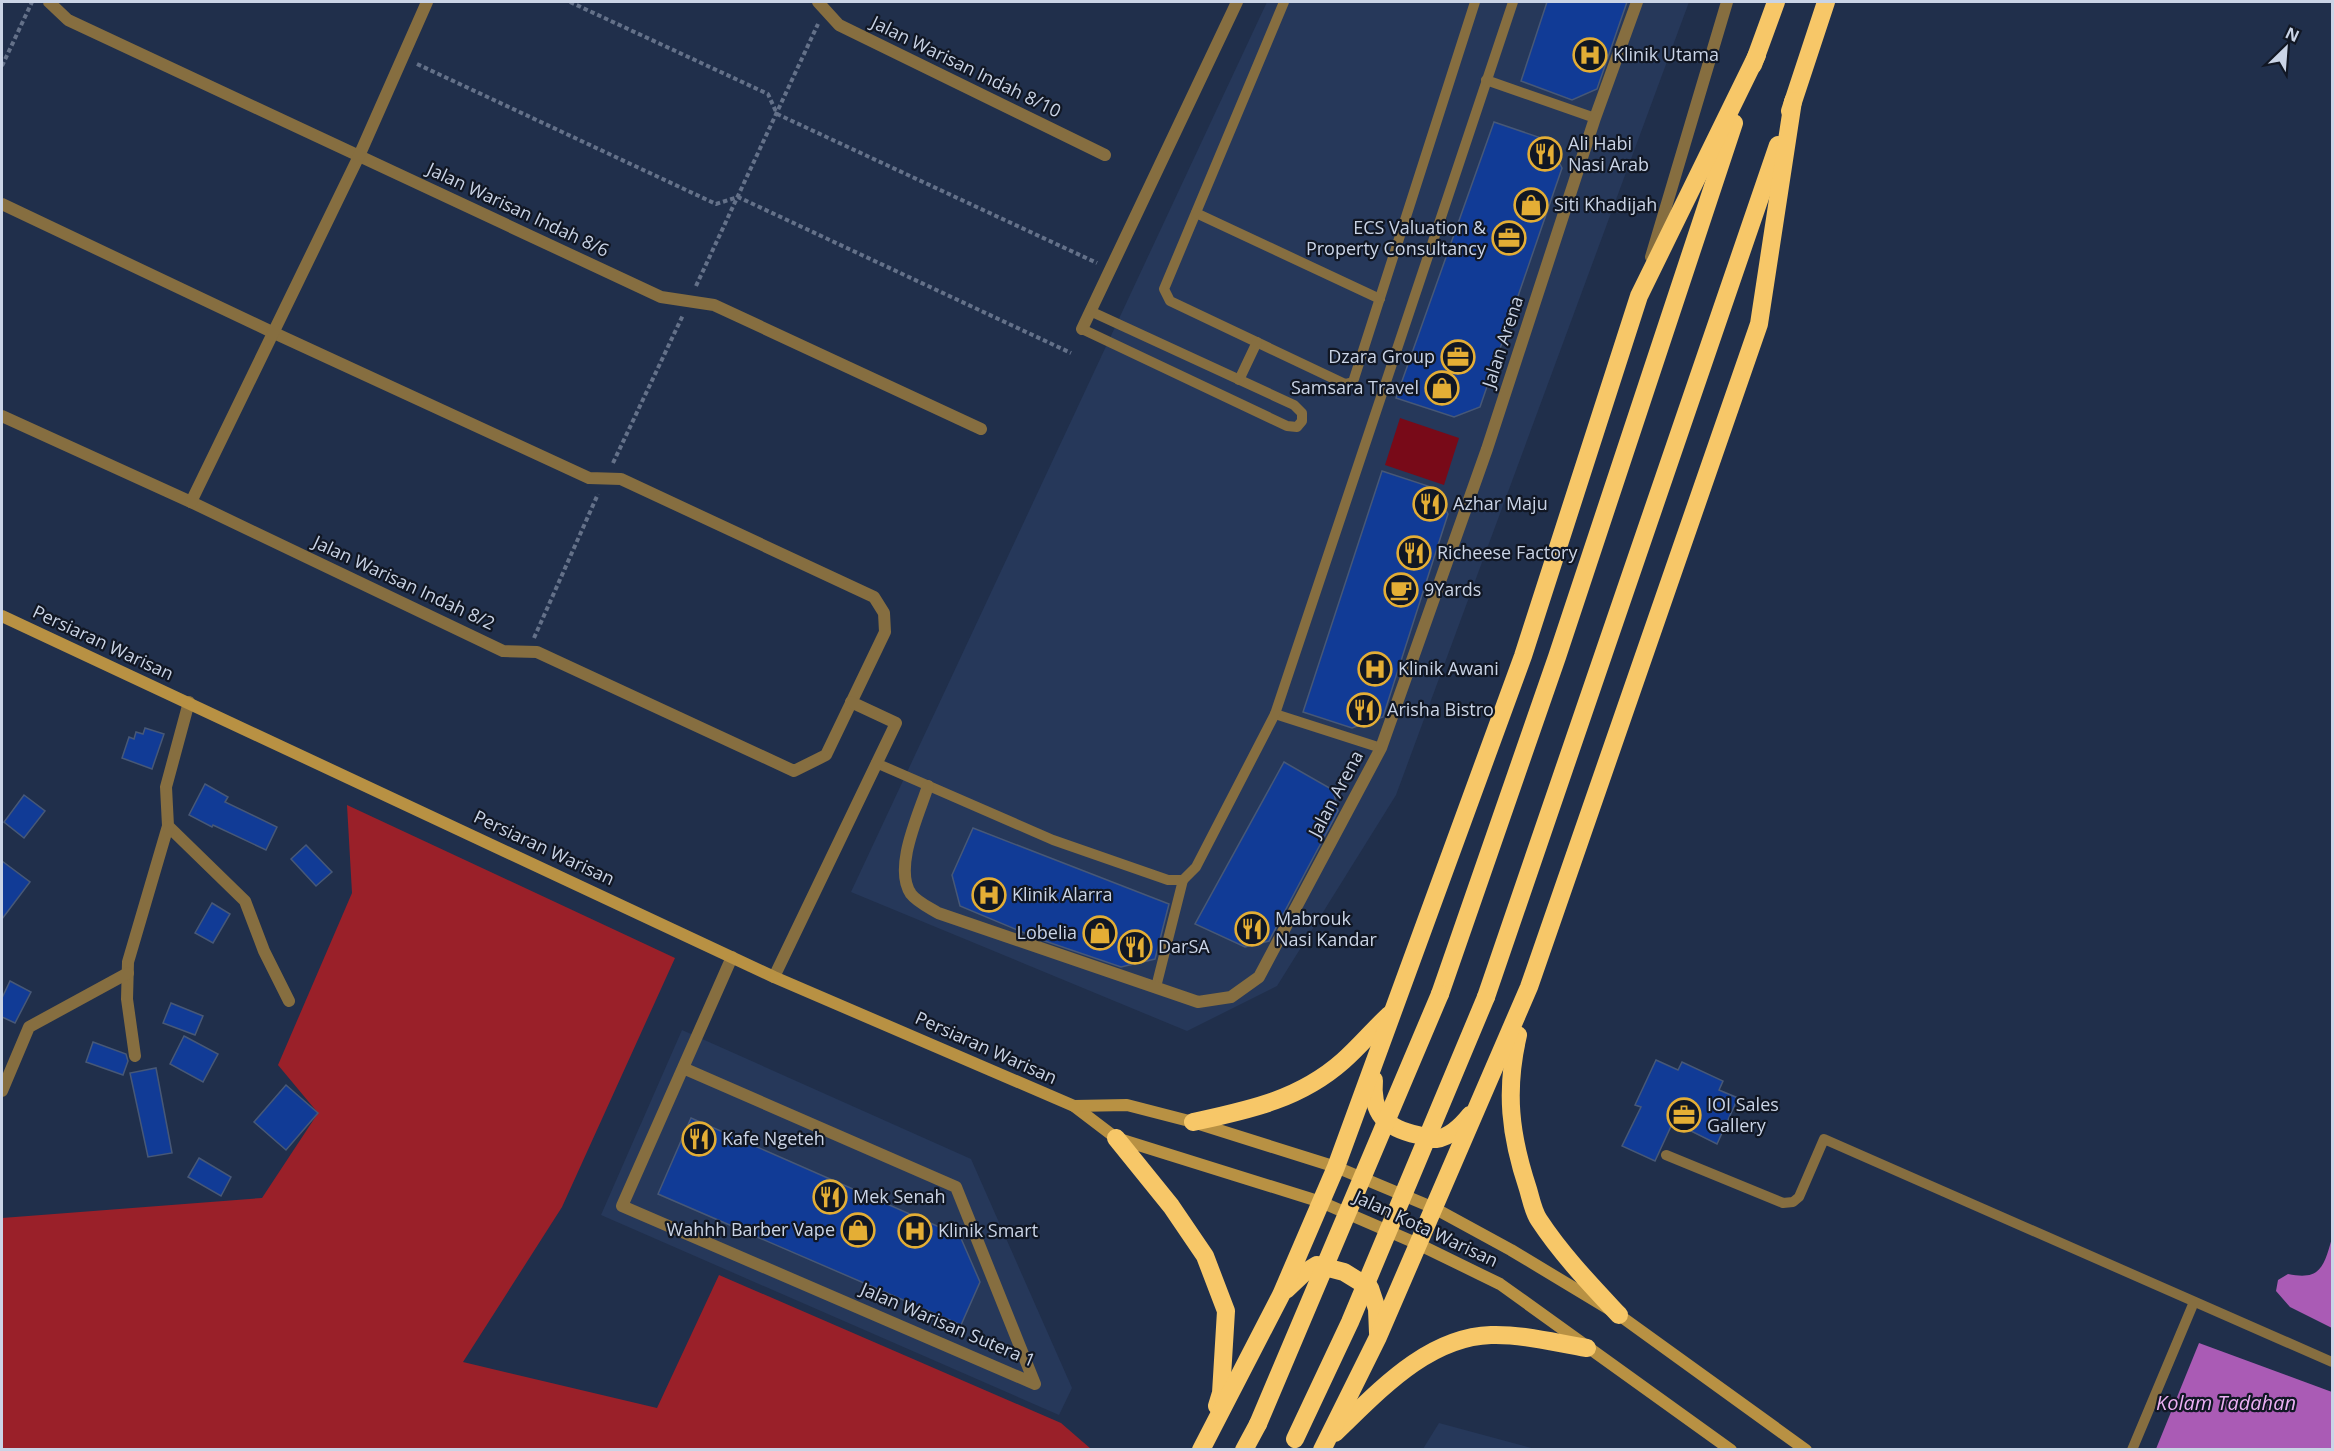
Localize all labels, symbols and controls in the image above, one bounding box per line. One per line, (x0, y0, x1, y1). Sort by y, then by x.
street label: Jalan Warisan Indah 8/10 (866, 9, 1065, 123)
north arrow (2256, 18, 2316, 78)
text: N (2282, 22, 2303, 47)
hospital icon: Klinik Utama (1572, 37, 1608, 73)
place label: Klinik Utama (1613, 42, 1719, 66)
place label: Ali Habi Nasi Arab (1568, 131, 1649, 176)
restaurant icon: Ali Habi Nasi Arab (1527, 136, 1563, 172)
street label: Jalan Warisan Indah 8/6 (422, 156, 613, 262)
shop icon: Siti Khadijah (1513, 187, 1549, 223)
place label: Siti Khadijah (1554, 192, 1657, 216)
place label: ECS Valuation & Property Consultancy (1306, 215, 1487, 260)
office icon: ECS Valuation & Property Consultancy (1491, 220, 1527, 256)
street label: Jalan Arena (1475, 293, 1528, 392)
office icon: Dzara Group (1440, 339, 1476, 375)
place label: Dzara Group (1328, 344, 1435, 368)
shop icon: Samsara Travel (1424, 370, 1460, 406)
place label: Samsara Travel (1291, 375, 1419, 399)
restaurant icon: Azhar Maju (1412, 486, 1448, 522)
place label: Azhar Maju (1453, 491, 1548, 515)
street label: Jalan Warisan Indah 8/2 (308, 529, 499, 635)
restaurant icon: Richeese Factory (1396, 535, 1432, 571)
place label: Richeese Factory (1437, 540, 1578, 564)
cafe icon: 9Yards (1383, 572, 1419, 608)
place label: 9Yards (1424, 577, 1481, 601)
street label: Persiaran Warisan (29, 599, 178, 685)
hospital icon: Klinik Awani (1357, 651, 1393, 687)
place label: Klinik Awani (1398, 656, 1499, 680)
restaurant icon: Arisha Bistro (1346, 692, 1382, 728)
place label: Arisha Bistro (1387, 697, 1494, 721)
street label: Jalan Arena (1301, 746, 1368, 843)
street label: Persiaran Warisan (470, 804, 619, 890)
hospital icon: Klinik Alarra (971, 877, 1007, 913)
place label: Klinik Alarra (1012, 882, 1112, 906)
place label: Mabrouk Nasi Kandar (1275, 906, 1377, 951)
restaurant icon: Mabrouk Nasi Kandar (1234, 911, 1270, 947)
shop icon: Lobelia (1082, 915, 1118, 951)
place label: Lobelia (1017, 920, 1077, 944)
restaurant icon: DarSA (1117, 929, 1153, 965)
place label: DarSA (1158, 934, 1210, 958)
street label: Persiaran Warisan (912, 1005, 1061, 1089)
place label: IOI Sales Gallery (1707, 1092, 1779, 1137)
office icon: IOI Sales Gallery (1666, 1097, 1702, 1133)
restaurant icon: Kafe Ngeteh (681, 1121, 717, 1157)
place label: Kafe Ngeteh (722, 1126, 825, 1150)
restaurant icon: Mek Senah (812, 1179, 848, 1215)
street label: Jalan Kota Warisan (1349, 1183, 1502, 1272)
place label: Mek Senah (853, 1184, 946, 1208)
shop icon: Wahhh Barber Vape (840, 1212, 876, 1248)
hospital icon: Klinik Smart (897, 1213, 933, 1249)
place label: Wahhh Barber Vape (667, 1217, 835, 1241)
place label: Klinik Smart (938, 1218, 1038, 1242)
street label: Jalan Warisan Sutera 1 (855, 1276, 1039, 1372)
water label: Kolam Tadahan (2156, 1389, 2296, 1416)

